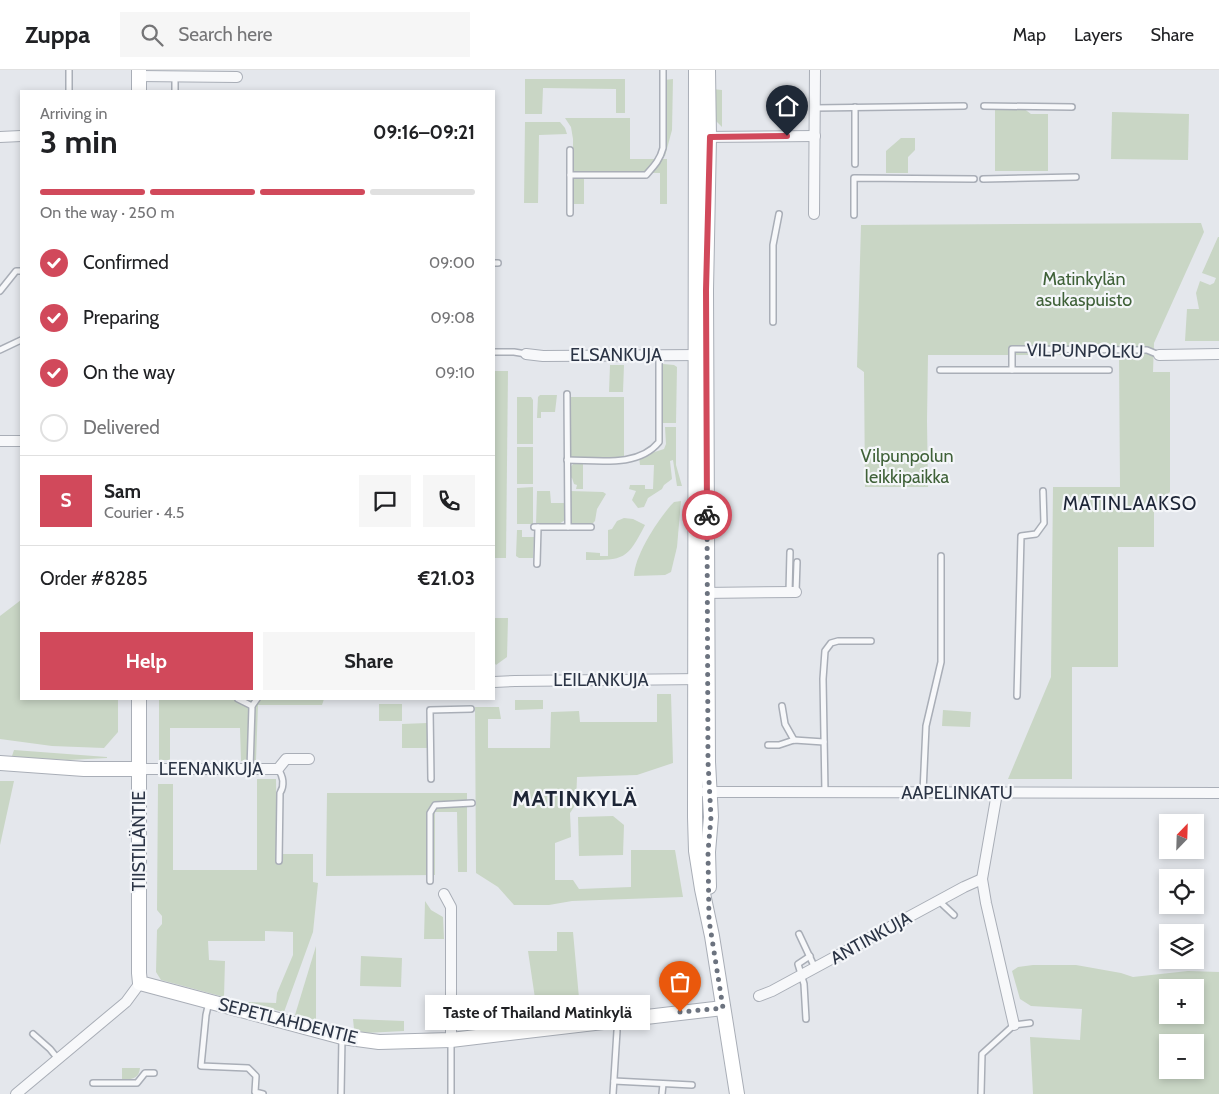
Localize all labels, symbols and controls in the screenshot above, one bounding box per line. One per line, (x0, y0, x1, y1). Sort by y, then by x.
search box (120, 12, 470, 57)
text: Zuppa (25, 20, 90, 49)
icon: search (138, 21, 166, 49)
text: Search here (178, 23, 273, 46)
text: Map (1013, 24, 1046, 46)
text: Layers (1074, 24, 1123, 46)
text: Share (1151, 24, 1194, 46)
pin (766, 85, 808, 136)
icon: home (773, 92, 801, 120)
text: Arriving in (40, 104, 107, 123)
text: 09:16–09:21 (373, 121, 475, 144)
text: 3 min (40, 122, 118, 161)
text: On the way · 250 m (40, 203, 174, 222)
icon: check (40, 249, 68, 277)
text: Confirmed (83, 251, 169, 274)
text: 09:00 (429, 253, 475, 272)
park label: Matinkylän asukaspuisto (1036, 268, 1132, 311)
icon: check (40, 304, 68, 332)
text: Preparing (83, 306, 159, 329)
text: 09:08 (431, 308, 475, 327)
street label: VILPUNPOLKU (1026, 339, 1144, 363)
street label: ELSANKUJA (570, 344, 662, 366)
icon: check (40, 359, 68, 387)
text: On the way (83, 361, 175, 384)
text: 09:10 (435, 363, 475, 382)
text: Delivered (83, 416, 160, 439)
park label: Vilpunpolun leikkipaikka (860, 445, 954, 488)
button: chat (359, 475, 411, 527)
button: phone (423, 475, 475, 527)
text: Sam (104, 480, 141, 503)
text: S (60, 489, 72, 512)
courier (682, 490, 732, 540)
district label: MATINLAAKSO (1063, 492, 1197, 515)
icon: bike (693, 501, 721, 529)
text: Courier · 4.5 (104, 503, 185, 522)
text: Order #8285 (40, 567, 147, 590)
text: €21.03 (418, 567, 475, 590)
button: Help (40, 632, 253, 690)
button: Share (263, 632, 475, 690)
street label: LEILANKUJA (553, 669, 649, 691)
street label: LEENANKUJA (159, 758, 263, 780)
street label: AAPELINKATU (901, 782, 1013, 804)
district label: MATINKYLÄ (512, 785, 638, 812)
street label: TIISTILÄNTIE (128, 791, 150, 891)
north arrow (1159, 814, 1204, 859)
map controls (1159, 814, 1204, 1079)
button: locate (1159, 869, 1204, 914)
street label: ANTINKUJA (827, 907, 915, 969)
button: layers (1159, 924, 1204, 969)
pin (659, 961, 701, 1012)
icon: bag (666, 968, 694, 996)
button: + (1159, 979, 1204, 1024)
street label: SEPETLAHDENTIE (216, 993, 360, 1049)
callout: Taste of Thailand Matinkylä (425, 994, 650, 1030)
text: Taste of Thailand Matinkylä (443, 1003, 632, 1022)
button: − (1159, 1034, 1204, 1079)

